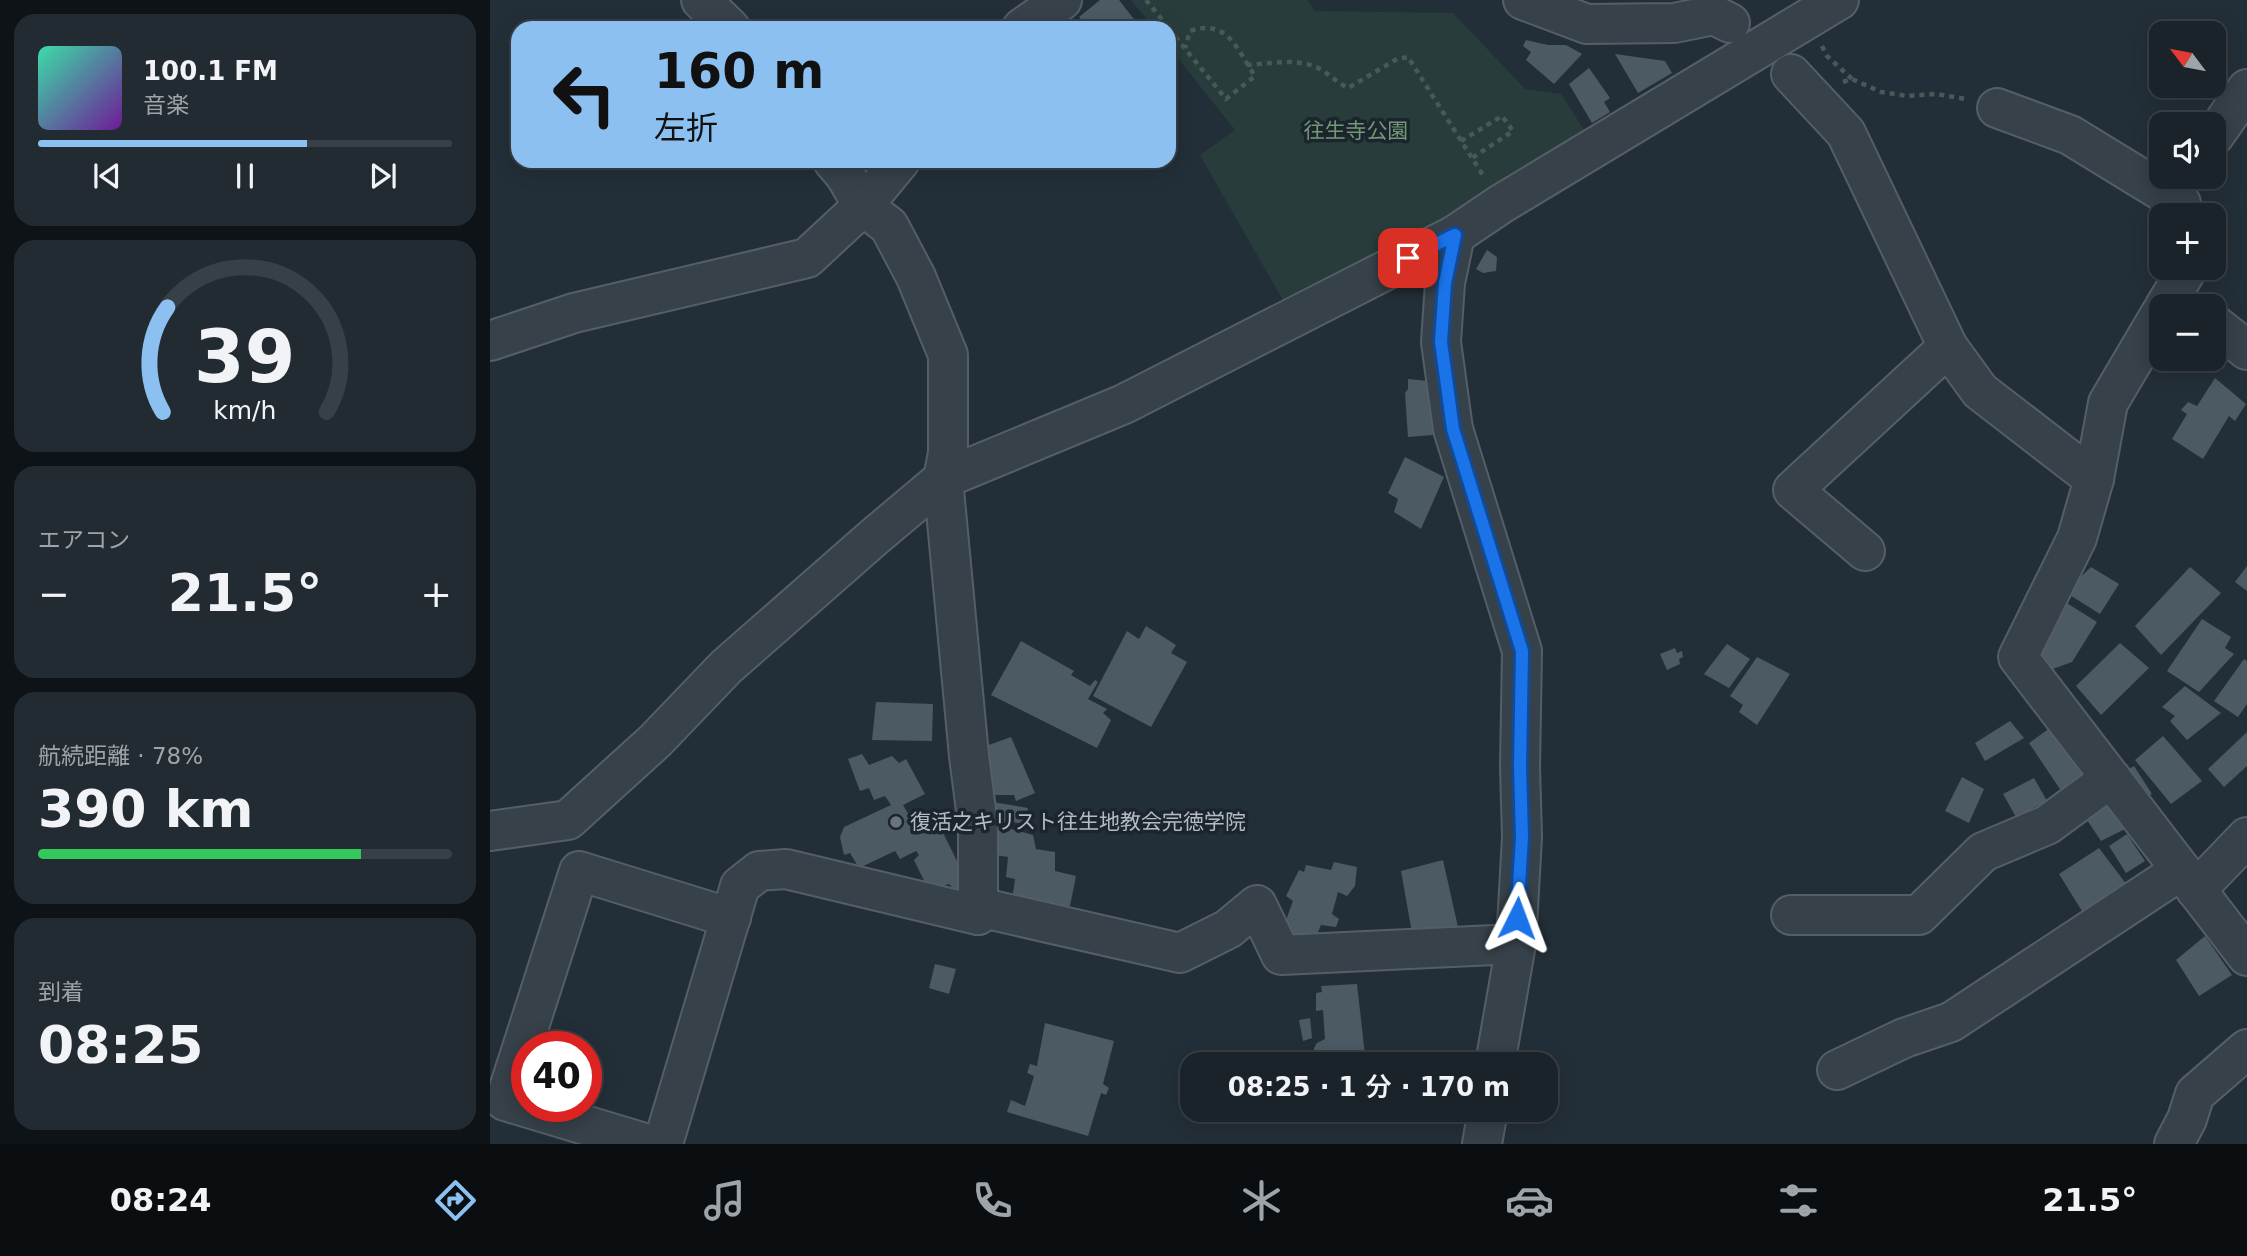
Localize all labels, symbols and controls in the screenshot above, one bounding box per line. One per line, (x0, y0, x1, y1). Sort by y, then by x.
north arrow (2149, 21, 2226, 98)
map controls (2149, 21, 2226, 371)
text: 160 m (654, 43, 824, 100)
icon: left (539, 49, 630, 140)
text: 100.1 FM (143, 56, 278, 86)
text: 音楽 (143, 92, 189, 118)
text: 左折 (654, 109, 718, 147)
button: sound (2149, 112, 2226, 189)
park label: 往生寺公園 (1304, 119, 1409, 143)
icon: previous (88, 157, 126, 195)
icon: pause (226, 157, 264, 195)
icon: next (364, 157, 402, 195)
button: + (2149, 203, 2226, 280)
pin (1378, 228, 1438, 288)
icon: arrive (1389, 239, 1427, 277)
button: − (2149, 294, 2226, 371)
text: 39 (194, 314, 296, 399)
text: km/h (213, 396, 277, 425)
text: エアコン (38, 527, 130, 553)
text: 21.5° (168, 563, 322, 623)
text: − (38, 572, 70, 616)
text: + (420, 572, 452, 616)
text: 航続距離 · 78% (38, 743, 203, 769)
text: 390 km (38, 779, 253, 839)
place label: 復活之キリスト往生地教会完徳学院 (910, 810, 1246, 834)
marker: 復活之キリスト往生地教会完徳学院 (888, 814, 904, 830)
position arrow (1480, 881, 1554, 955)
text: 到着 (38, 979, 84, 1005)
text: 08:25 (38, 1015, 204, 1075)
speed limit sign: 40 (511, 1031, 602, 1122)
text: 08:25 · 1 分 · 170 m (1228, 1072, 1510, 1102)
icon: directions (431, 1176, 480, 1225)
icon: music (700, 1176, 749, 1225)
icon: phone (968, 1176, 1017, 1225)
icon: climate (1237, 1176, 1286, 1225)
icon: car (1505, 1176, 1554, 1225)
icon: filters (1774, 1176, 1823, 1225)
text: 08:24 (110, 1181, 212, 1219)
text: 21.5° (2042, 1181, 2137, 1219)

